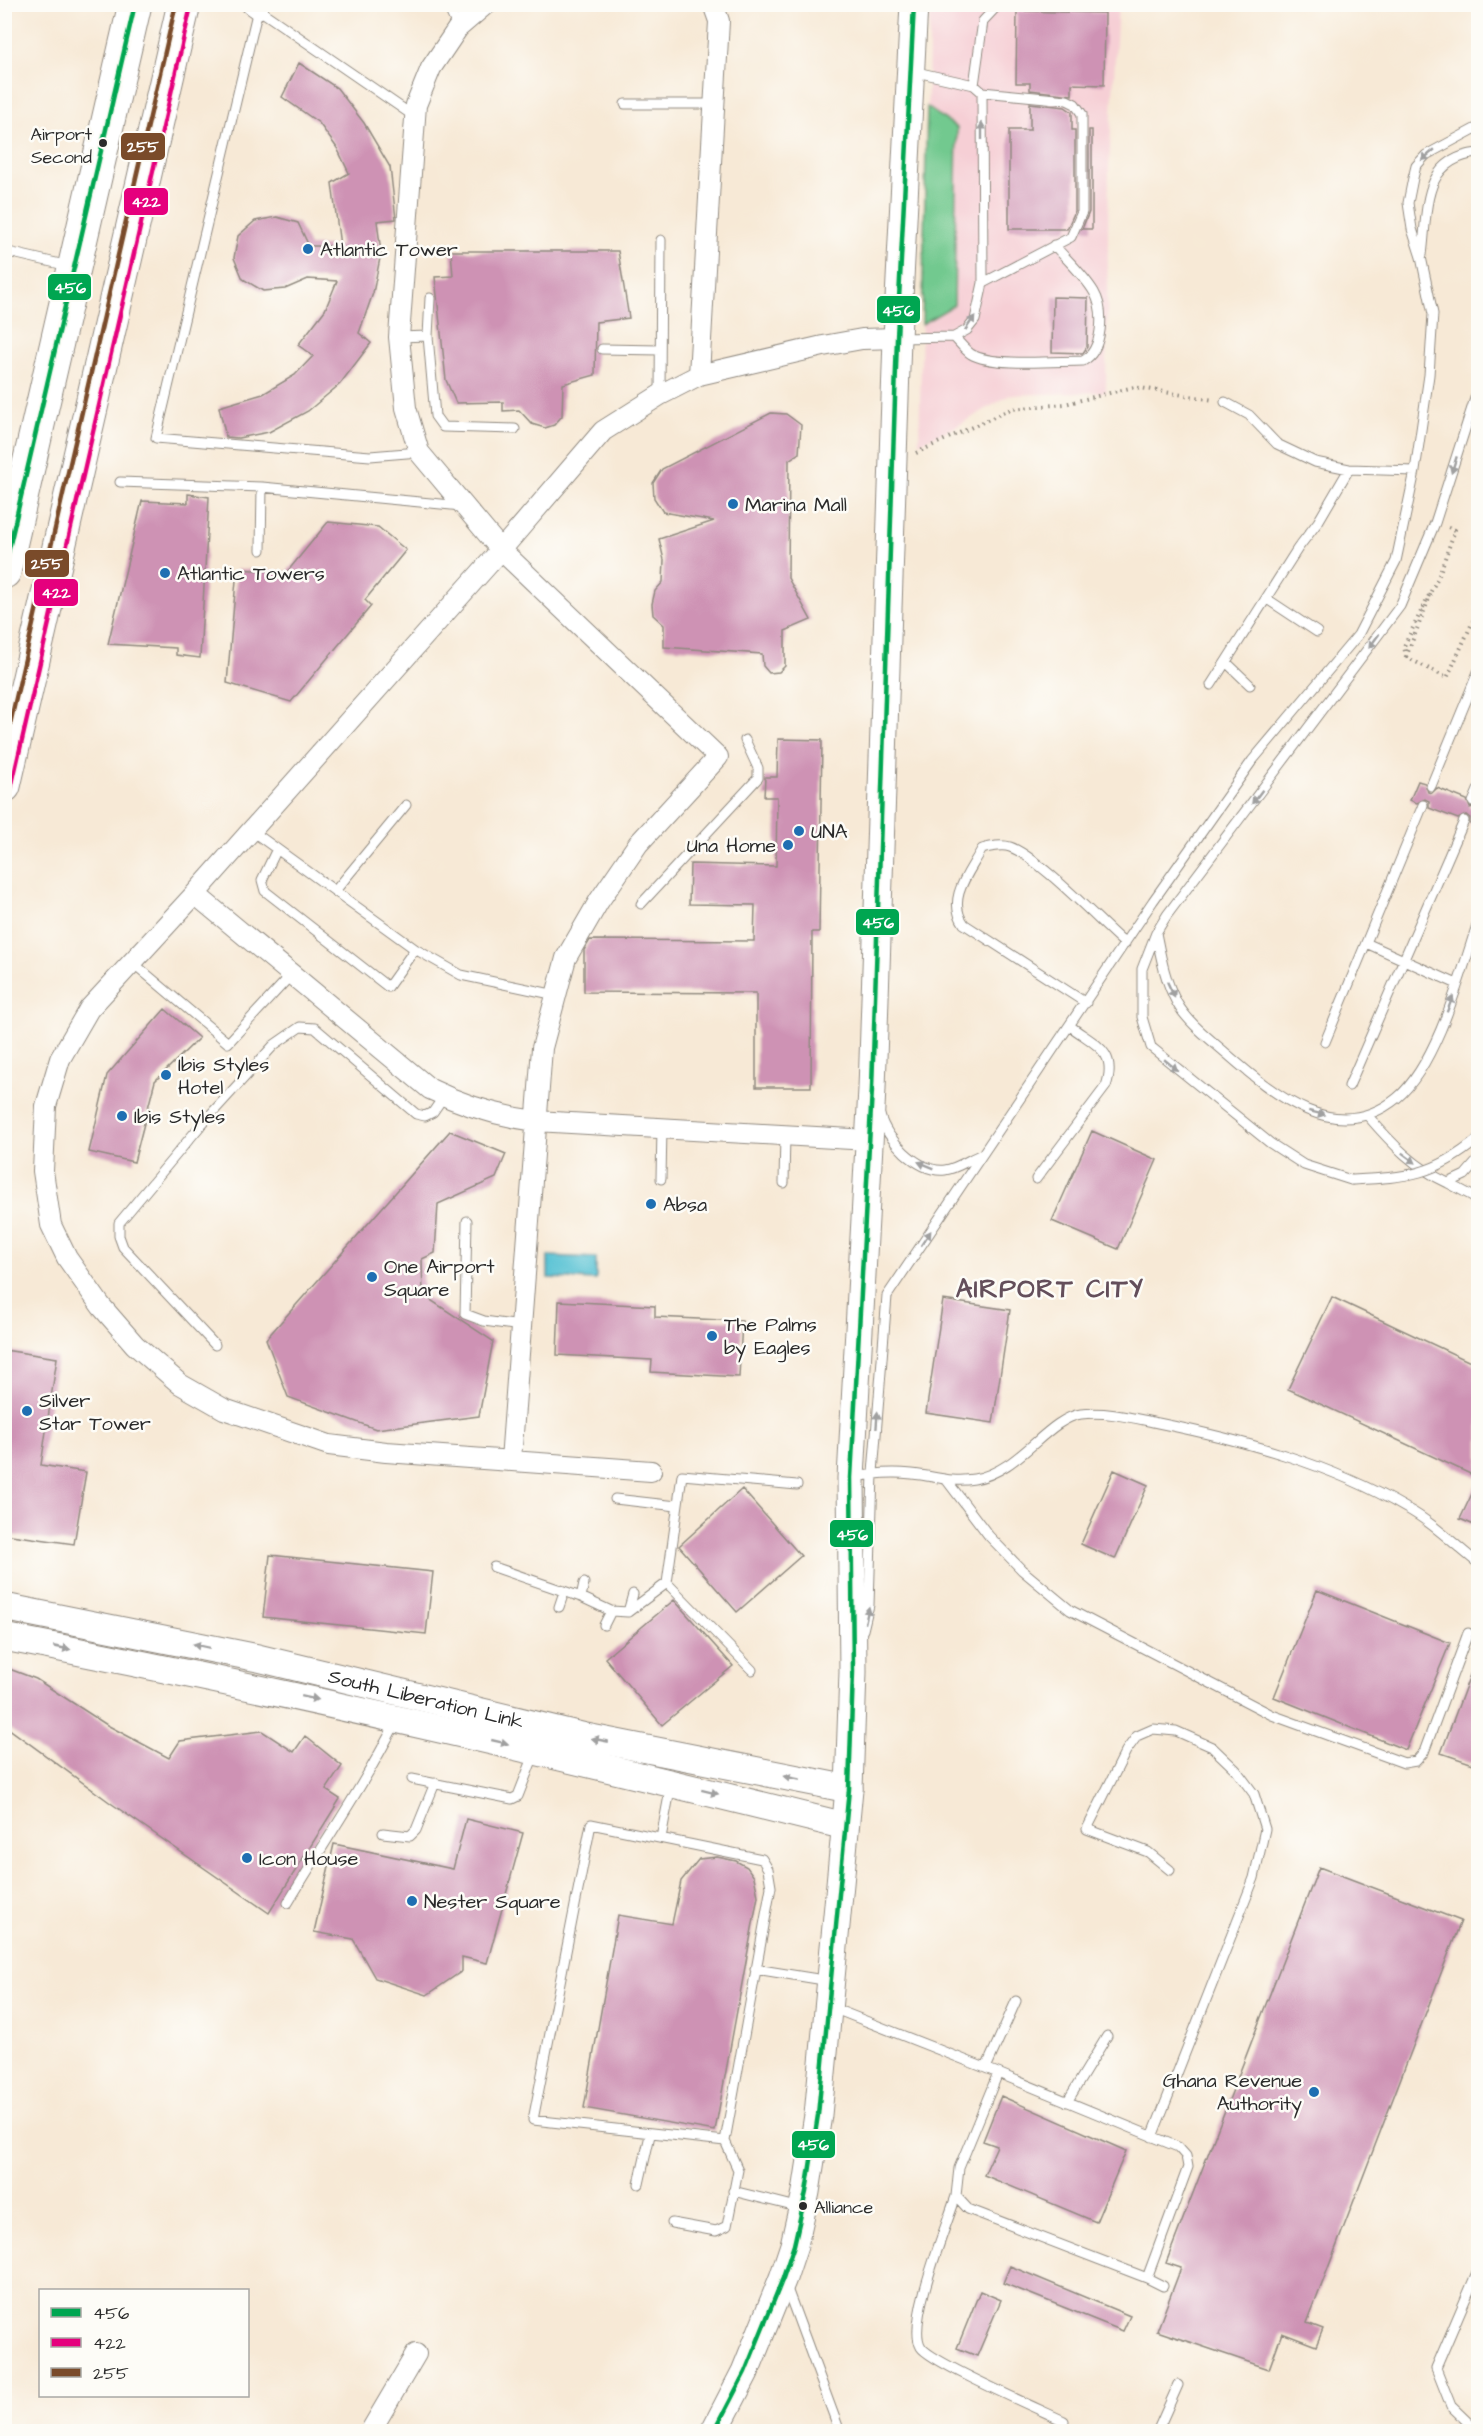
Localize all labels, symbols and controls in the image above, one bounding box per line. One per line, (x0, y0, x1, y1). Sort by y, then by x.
one-way arrow (977, 121, 987, 140)
place label: Airport Second (30, 122, 93, 170)
line badge: 255 (120, 132, 166, 161)
text: 255 (126, 136, 160, 158)
marker: Airport Second (97, 137, 109, 149)
one-way arrow (1420, 149, 1436, 162)
line badge: 422 (123, 187, 169, 216)
text: 422 (131, 191, 161, 213)
place label: Atlantic Tower (320, 236, 458, 264)
marker: Atlantic Tower (301, 242, 315, 256)
line badge: 456 (47, 273, 92, 301)
text: 456 (54, 277, 86, 299)
line badge: 456 (876, 295, 921, 324)
text: 456 (882, 300, 914, 322)
one-way arrow (964, 315, 976, 331)
one-way arrow (1449, 456, 1458, 474)
place label: Marina Mall (745, 491, 847, 519)
marker: Marina Mall (726, 497, 740, 511)
line badge: 255 (24, 549, 70, 578)
text: 255 (30, 553, 64, 575)
place label: Atlantic Towers (177, 560, 325, 588)
marker: Atlantic Towers (158, 566, 172, 580)
line badge: 422 (33, 578, 79, 607)
text: 422 (41, 582, 71, 604)
one-way arrow (1368, 633, 1380, 649)
one-way arrow (1251, 790, 1263, 805)
place label: UNA (811, 818, 848, 846)
marker: UNA (792, 824, 806, 838)
place label: Una Home (687, 832, 776, 860)
marker: Una Home (781, 838, 795, 852)
line badge: 456 (855, 908, 900, 936)
text: 456 (862, 912, 894, 934)
one-way arrow (1166, 981, 1175, 998)
one-way arrow (1445, 995, 1455, 1013)
place label: Ibis Styles Hotel (178, 1051, 269, 1102)
one-way arrow (1163, 1058, 1179, 1071)
marker: Ibis Styles Hotel (159, 1068, 173, 1082)
place label: Ibis Styles (134, 1103, 225, 1132)
marker: Ibis Styles (115, 1109, 129, 1123)
one-way arrow (1308, 1109, 1326, 1119)
one-way arrow (1401, 1152, 1417, 1164)
one-way arrow (917, 1160, 935, 1170)
place label: Absa (663, 1191, 707, 1219)
marker: Absa (644, 1197, 658, 1211)
one-way arrow (920, 1229, 931, 1246)
place label: One Airport Square (384, 1253, 495, 1304)
marker: One Airport Square (365, 1270, 379, 1284)
district label: AIRPORT CITY (956, 1271, 1144, 1307)
place label: The Palms by Eagles (724, 1311, 817, 1363)
marker: The Palms by Eagles (705, 1329, 719, 1343)
place label: Silver Star Tower (39, 1387, 151, 1438)
marker: Silver Star Tower (20, 1404, 34, 1418)
one-way arrow (872, 1411, 882, 1430)
line badge: 456 (829, 1519, 874, 1548)
text: 456 (836, 1524, 868, 1546)
one-way arrow (862, 1606, 872, 1624)
one-way arrow (191, 1641, 210, 1650)
one-way arrow (53, 1644, 72, 1653)
street label: South Liberation Link (325, 1662, 526, 1736)
one-way arrow (301, 1694, 320, 1703)
one-way arrow (591, 1735, 610, 1744)
one-way arrow (491, 1737, 510, 1747)
one-way arrow (782, 1773, 801, 1782)
one-way arrow (701, 1788, 720, 1798)
place label: Icon House (259, 1845, 358, 1873)
marker: Icon House (240, 1851, 254, 1865)
place label: Nester Square (424, 1888, 561, 1916)
marker: Nester Square (405, 1894, 419, 1908)
place label: Ghana Revenue Authority (1163, 2067, 1302, 2119)
marker: Ghana Revenue Authority (1307, 2085, 1321, 2099)
line badge: 456 (791, 2130, 836, 2159)
text: 456 (797, 2134, 829, 2156)
place label: Alliance (814, 2195, 873, 2220)
marker: Alliance (797, 2200, 809, 2212)
legend (39, 2289, 249, 2397)
text: 456 (93, 2301, 129, 2326)
text: 422 (93, 2331, 127, 2356)
text: 255 (93, 2361, 129, 2386)

